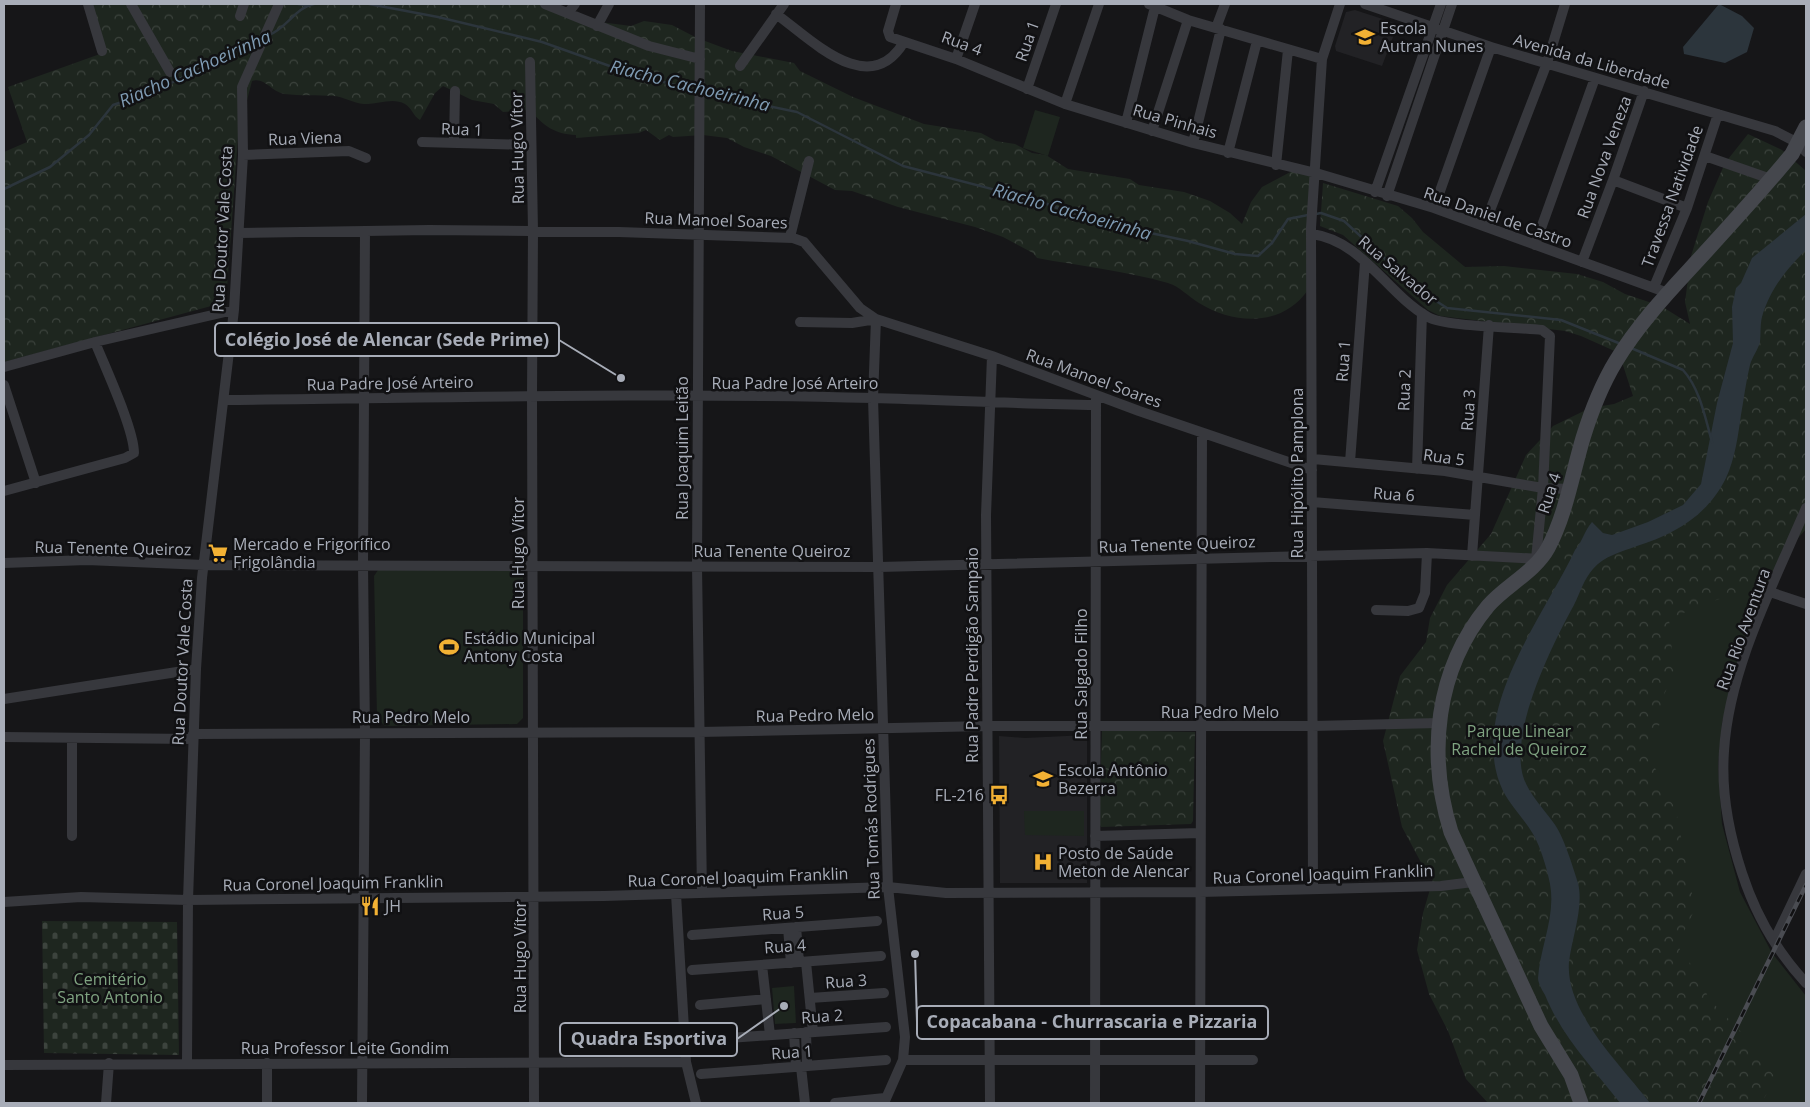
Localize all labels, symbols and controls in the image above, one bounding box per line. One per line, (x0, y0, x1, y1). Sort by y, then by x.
place label: Escola Autran Nunes (1380, 17, 1483, 57)
street label: Rua 1 (1010, 18, 1044, 64)
water label: Riacho Cachoeirinha (115, 24, 274, 112)
street label: Rua 4 (939, 25, 985, 61)
school or university icon: Escola Autran Nunes (1354, 26, 1376, 48)
street label: Avenida da Liberdade (1511, 28, 1673, 94)
water label: Riacho Cachoeirinha (608, 54, 773, 116)
street label: Rua Hugo Vítor (505, 91, 529, 204)
street label: Rua Nova Veneza (1572, 93, 1636, 221)
street label: Rua Pinhais (1130, 98, 1220, 144)
street label: Rua 1 (441, 117, 483, 141)
street label: Travessa Natividade (1636, 122, 1708, 270)
street label: Rua Viena (268, 126, 342, 150)
street label: Rua Doutor Vale Costa (207, 145, 237, 313)
water label: Riacho Cachoeirinha (990, 177, 1154, 245)
street label: Rua Daniel de Castro (1421, 181, 1575, 253)
street label: Rua Manoel Soares (644, 207, 788, 233)
street label: Rua Salvador (1354, 230, 1443, 310)
callout: Colégio José de Alencar (Sede Prime) (215, 323, 559, 356)
text: Colégio José de Alencar (Sede Prime) (225, 327, 549, 351)
street label: Rua 1 (1331, 339, 1355, 383)
street label: Rua Manoel Soares (1023, 343, 1165, 413)
street label: Rua 2 (1392, 369, 1416, 411)
street label: Rua Padre José Arteiro (306, 371, 474, 395)
street label: Rua Padre José Arteiro (712, 372, 878, 394)
street label: Rua Joaquim Leitão (671, 376, 693, 520)
street label: Rua Hipólito Pamplona (1286, 387, 1308, 559)
street label: Rua 3 (1456, 388, 1480, 432)
street label: Rua 5 (1422, 443, 1466, 471)
street label: Rua 4 (1532, 470, 1566, 516)
street label: Rua 6 (1372, 482, 1416, 506)
street label: Rua Hugo Vítor (507, 496, 529, 609)
street label: Rua Tenente Queiroz (1098, 530, 1256, 558)
place label: Mercado e Frigorífico Frigolândia (233, 533, 391, 573)
street label: Rua Tenente Queiroz (34, 536, 192, 560)
street label: Rua Tenente Queiroz (694, 540, 850, 562)
supermarket icon: Mercado e Frigorífico Frigolândia (207, 542, 229, 564)
street label: Rua Padre Perdigão Sampaio (961, 547, 983, 763)
street label: Rua Rio Aventura (1711, 565, 1775, 693)
street label: Rua Doutor Vale Costa (167, 578, 197, 746)
street label: Rua Salgado Filho (1070, 608, 1092, 740)
place label: Estádio Municipal Antony Costa (464, 627, 595, 667)
sports icon: Estádio Municipal Antony Costa (438, 636, 460, 658)
street label: Rua Pedro Melo (1161, 701, 1279, 723)
street label: Rua Pedro Melo (756, 703, 874, 727)
street label: Rua Pedro Melo (352, 706, 470, 728)
park label: Parque Linear Rachel de Queiroz (1451, 720, 1587, 760)
street label: Rua Tomás Rodrigues (857, 738, 885, 900)
place label: Escola Antônio Bezerra (1058, 759, 1168, 799)
school or university icon: Escola Antônio Bezerra (1032, 768, 1054, 790)
place label: FL-216 (935, 784, 984, 806)
bus stop icon: FL-216 (988, 784, 1010, 806)
place label: Posto de Saúde Meton de Alencar (1058, 842, 1190, 882)
hospital icon: Posto de Saúde Meton de Alencar (1032, 851, 1054, 873)
street label: Rua Coronel Joaquim Franklin (1212, 859, 1434, 889)
street label: Rua Coronel Joaquim Franklin (627, 862, 849, 892)
street label: Rua Coronel Joaquim Franklin (222, 870, 444, 896)
restaurant icon: JH (359, 895, 381, 917)
place label: JH (383, 895, 401, 917)
street label: Rua Hugo Vítor (509, 900, 531, 1013)
street label: Rua 5 (761, 901, 805, 925)
street label: Rua 4 (763, 934, 807, 958)
park label: Cemitério Santo Antonio (57, 968, 163, 1008)
street label: Rua 3 (824, 969, 868, 993)
street label: Rua 2 (800, 1004, 844, 1028)
callout: Copacabana - Churrascaria e Pizzaria (917, 1006, 1268, 1039)
text: Copacabana - Churrascaria e Pizzaria (927, 1009, 1257, 1033)
callout: Quadra Esportiva (560, 1023, 737, 1056)
text: Quadra Esportiva (571, 1026, 727, 1050)
street label: Rua Professor Leite Gondim (241, 1037, 449, 1059)
street label: Rua 1 (770, 1040, 814, 1064)

